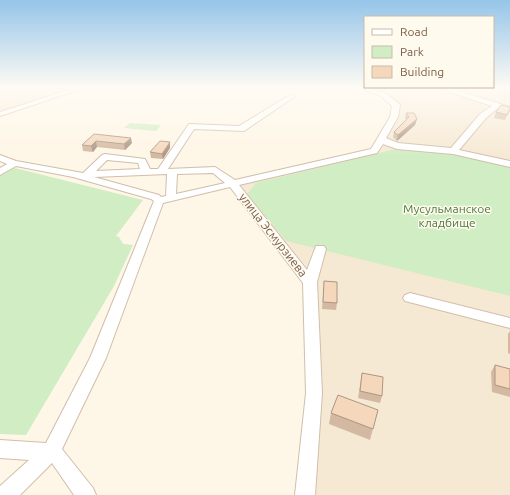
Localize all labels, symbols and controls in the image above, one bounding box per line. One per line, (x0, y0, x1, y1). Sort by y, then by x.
legend (364, 16, 494, 88)
text: Road (400, 25, 428, 38)
text: Park (400, 45, 424, 58)
text: Building (400, 65, 444, 78)
street label: улица Эсмурзиева (237, 190, 310, 279)
park label: Мусульманское кладбище (403, 202, 491, 229)

